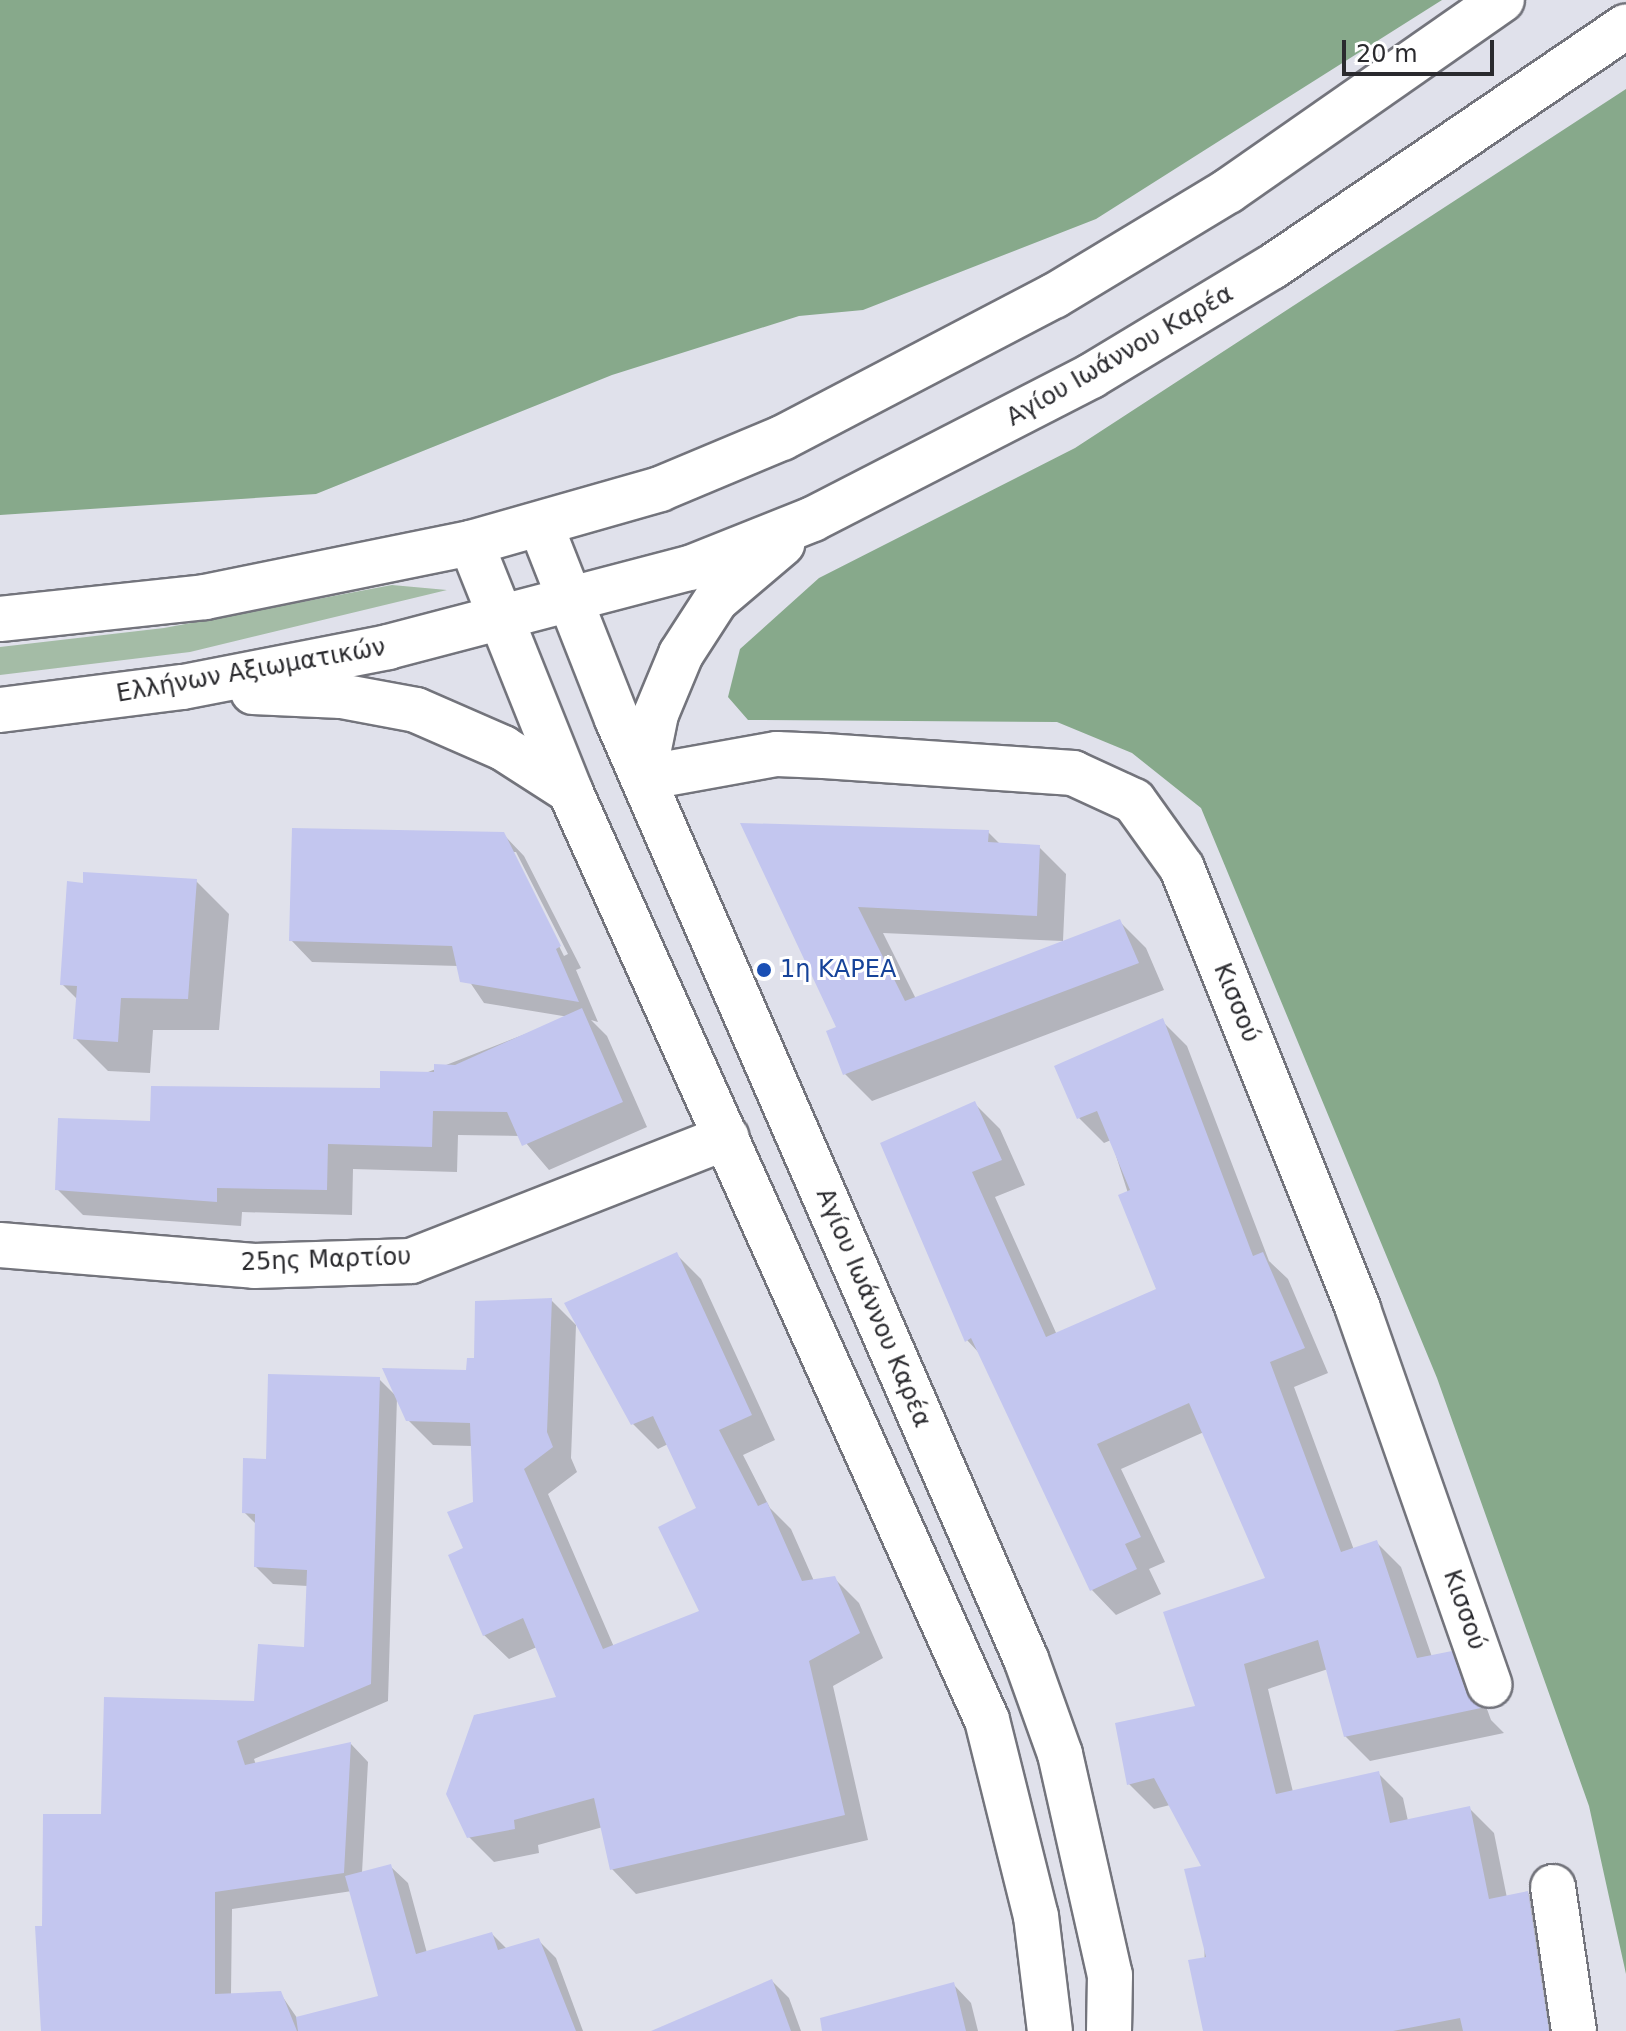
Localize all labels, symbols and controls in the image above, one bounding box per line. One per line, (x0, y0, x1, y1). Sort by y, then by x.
scale bar (1346, 24, 1498, 74)
text: 20 m (1356, 40, 1418, 68)
street label: Αγίου Ιωάννου Καρέα (1002, 279, 1238, 433)
street label: Ελλήνων Αξιωματικών (114, 633, 388, 709)
place label: 1η ΚΑΡΕΑ (780, 956, 896, 984)
street label: Κισσού (1207, 959, 1265, 1047)
marker: 1η ΚΑΡΕΑ (755, 961, 773, 979)
street label: Αγίου Ιωάννου Καρέα (810, 1184, 936, 1432)
street label: 25ης Μαρτίου (240, 1243, 412, 1277)
street label: Κισσού (1437, 1566, 1491, 1654)

